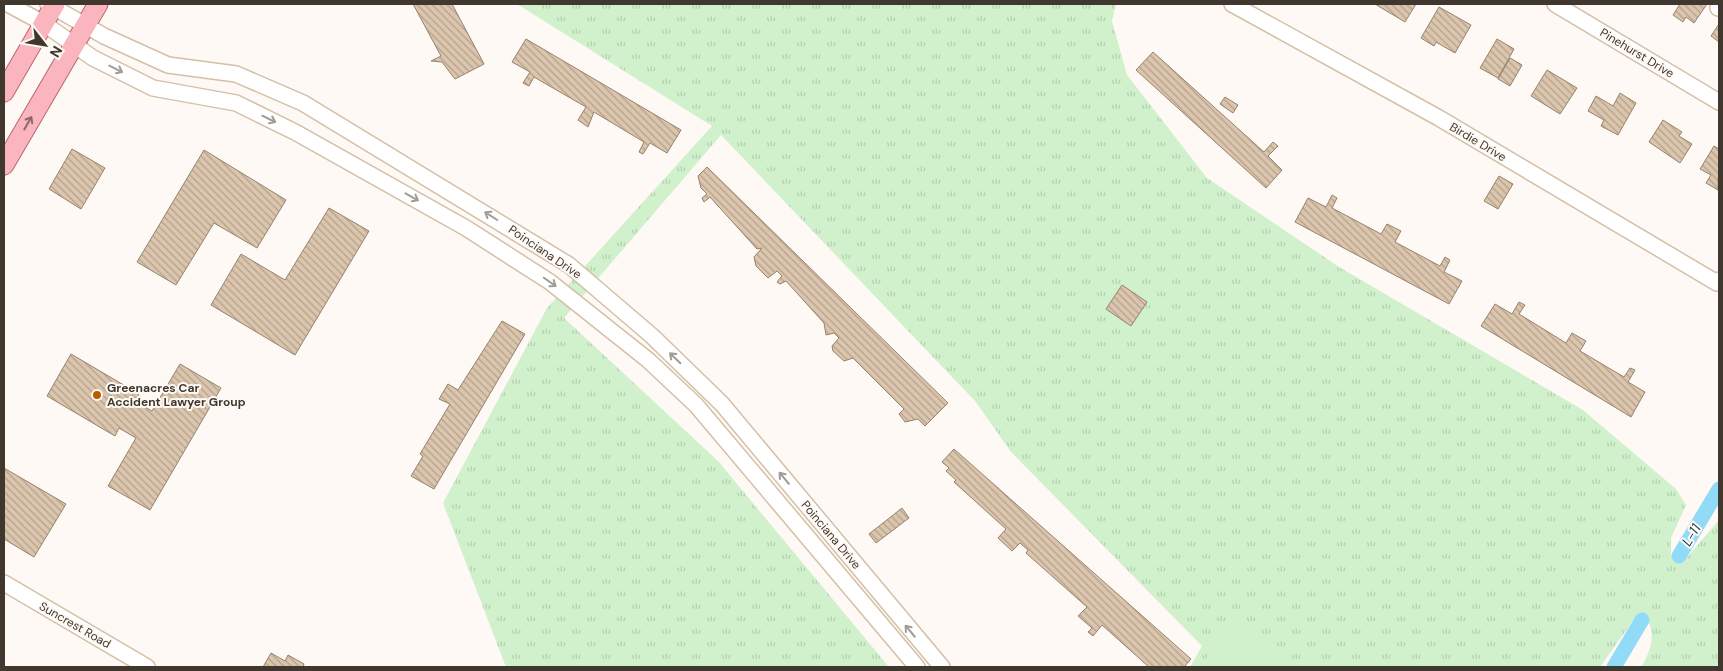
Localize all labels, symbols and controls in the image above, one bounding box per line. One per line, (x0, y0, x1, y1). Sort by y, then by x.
north arrow (20, 20, 70, 70)
street label: Pinehurst Drive (1597, 25, 1677, 82)
text: N (46, 43, 66, 61)
one-way arrow (108, 65, 123, 74)
one-way arrow (261, 115, 276, 125)
one-way arrow (24, 117, 34, 131)
street label: Birdie Drive (1447, 119, 1509, 165)
one-way arrow (404, 193, 418, 203)
one-way arrow (485, 211, 499, 221)
street label: Poinciana Drive (505, 222, 585, 282)
one-way arrow (543, 277, 557, 287)
one-way arrow (669, 352, 681, 364)
place label: Greenacres Car Accident Lawyer Group (107, 380, 246, 410)
marker: Greenacres Car Accident Lawyer Group (91, 389, 103, 401)
one-way arrow (778, 472, 789, 485)
street label: Poinciana Drive (798, 497, 864, 573)
water label: L-11 (1677, 520, 1705, 549)
street label: Suncrest Road (36, 598, 114, 652)
one-way arrow (904, 624, 915, 637)

